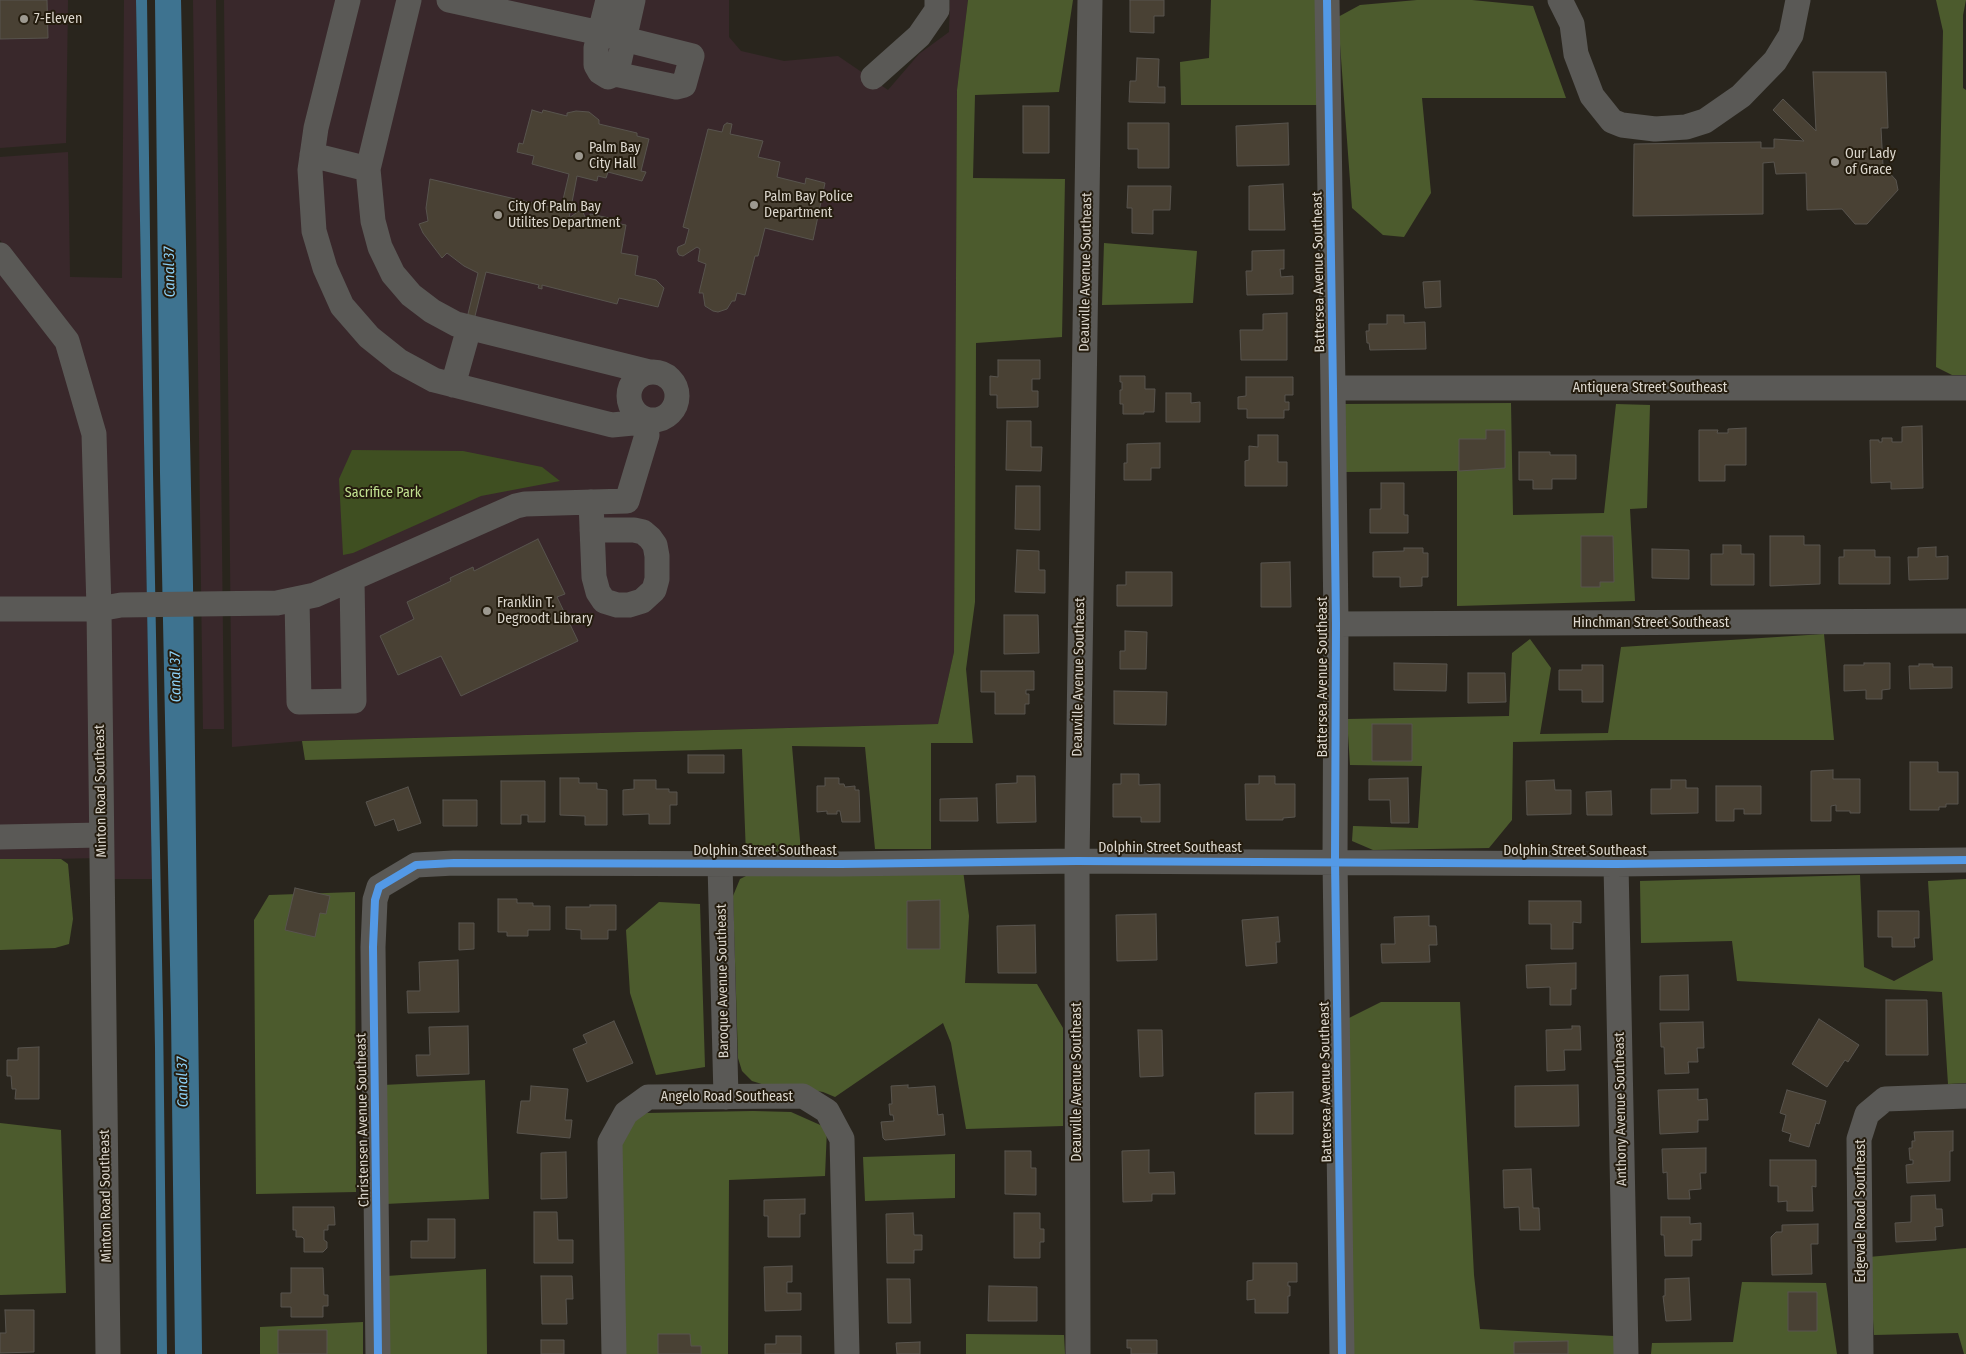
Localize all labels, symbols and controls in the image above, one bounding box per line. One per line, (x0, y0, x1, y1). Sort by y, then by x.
place label: 7-Eleven (34, 11, 82, 27)
marker: 7-Eleven (18, 13, 30, 25)
place label: Palm Bay City Hall (589, 140, 641, 172)
place label: Our Lady of Grace (1845, 146, 1896, 178)
marker: Palm Bay City Hall (573, 150, 585, 162)
marker: Our Lady of Grace (1829, 156, 1841, 168)
place label: Palm Bay Police Department (764, 189, 853, 222)
street label: Battersea Avenue Southeast (1309, 191, 1329, 353)
street label: Deauville Avenue Southeast (1076, 192, 1096, 352)
place label: City Of Palm Bay Utilites Department (508, 199, 620, 232)
marker: Palm Bay Police Department (748, 199, 760, 211)
marker: City Of Palm Bay Utilites Department (492, 209, 504, 221)
water label: Canal 37 (161, 247, 179, 297)
street label: Antiquera Street Southeast (1573, 380, 1727, 396)
park label: Sacrifice Park (345, 485, 421, 501)
place label: Franklin T. Degroodt Library (497, 595, 593, 628)
street label: Battersea Avenue Southeast (1315, 596, 1331, 758)
street label: Deauville Avenue Southeast (1069, 597, 1089, 757)
marker: Franklin T. Degroodt Library (481, 605, 493, 617)
street label: Hinchman Street Southeast (1573, 615, 1729, 631)
water label: Canal 37 (167, 652, 185, 702)
street label: Minton Road Southeast (91, 724, 111, 858)
street label: Dolphin Street Southeast (1098, 840, 1242, 856)
street label: Dolphin Street Southeast (693, 843, 837, 859)
street label: Dolphin Street Southeast (1503, 843, 1647, 859)
street label: Baroque Avenue Southeast (713, 904, 733, 1058)
street label: Battersea Avenue Southeast (1316, 1001, 1336, 1163)
street label: Deauville Avenue Southeast (1069, 1002, 1085, 1162)
street label: Anthony Avenue Southeast (1611, 1032, 1631, 1186)
street label: Christensen Avenue Southeast (353, 1033, 373, 1207)
water label: Canal 37 (174, 1057, 192, 1107)
street label: Angelo Road Southeast (661, 1089, 793, 1105)
street label: Minton Road Southeast (96, 1129, 116, 1263)
street label: Edgevale Road Southeast (1853, 1139, 1869, 1283)

